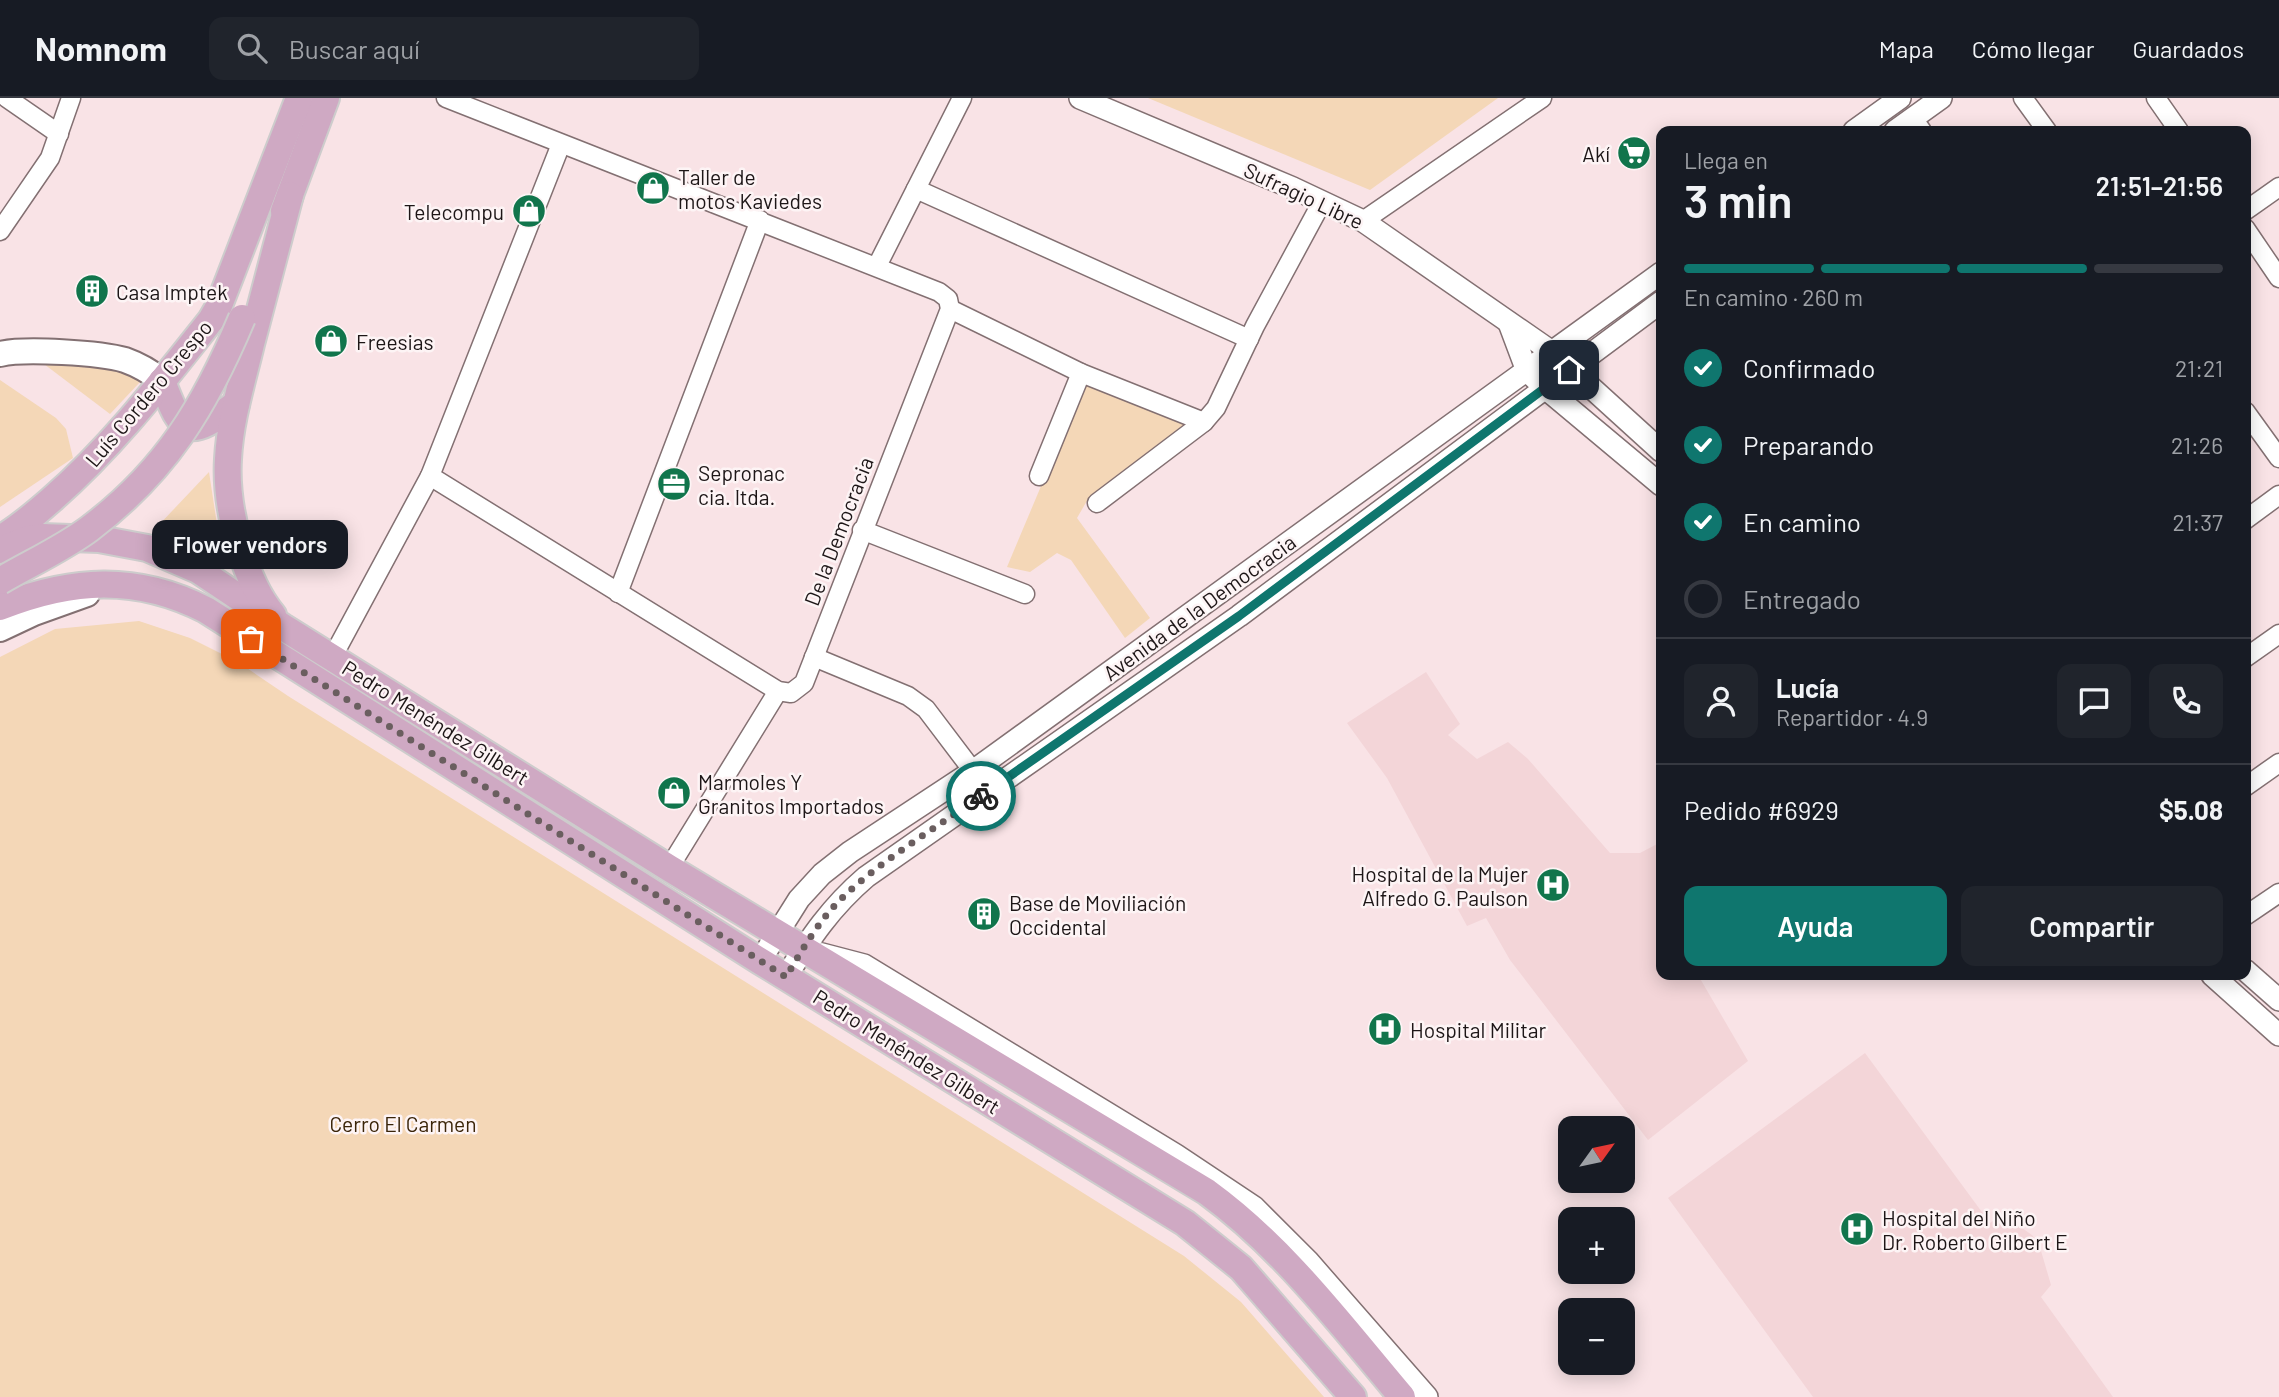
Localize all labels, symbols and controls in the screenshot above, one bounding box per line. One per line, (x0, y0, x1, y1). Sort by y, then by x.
search box (209, 17, 699, 80)
text: Nomnom (35, 28, 167, 68)
icon: search (233, 29, 271, 67)
text: Buscar aquí (289, 33, 420, 64)
text: Mapa (1879, 34, 1934, 63)
text: Cómo llegar (1972, 34, 2094, 63)
text: Guardados (2132, 34, 2244, 63)
supermarket icon: Akí (1615, 134, 1653, 172)
place label: Akí (1582, 141, 1611, 166)
text: Llega en (1684, 146, 1768, 174)
street label: Sufragio Libre (1240, 156, 1368, 234)
place label: Taller de motos Kaviedes (678, 164, 822, 213)
shop icon: Taller de motos Kaviedes (634, 169, 672, 207)
text: 21:51–21:56 (2096, 170, 2223, 201)
text: 3 min (1684, 172, 1793, 227)
shop icon: Telecompu (510, 192, 548, 230)
place label: Telecompu (404, 199, 504, 224)
building icon: Casa Imptek (73, 272, 111, 310)
place label: Casa Imptek (116, 279, 228, 304)
text: En camino · 260 m (1684, 283, 1863, 311)
street label: Luís Cordero Crespo (79, 315, 217, 471)
shop icon: Freesias (312, 322, 350, 360)
place label: Freesias (356, 329, 434, 354)
pin (1539, 340, 1599, 400)
icon: check (1684, 349, 1722, 387)
icon: home (1550, 351, 1588, 389)
text: Confirmado (1743, 352, 1875, 383)
text: 21:21 (2175, 354, 2223, 382)
icon: check (1684, 426, 1722, 464)
text: Preparando (1743, 429, 1874, 460)
text: 21:26 (2171, 431, 2223, 459)
street label: De la Democracia (798, 453, 878, 609)
place label: Sepronac cia. ltda. (698, 460, 785, 509)
office icon: Sepronac cia. ltda. (655, 465, 693, 503)
icon: check (1684, 503, 1722, 541)
text: En camino (1743, 506, 1861, 537)
text: 21:37 (2172, 508, 2223, 536)
callout: Flower vendors (153, 520, 349, 569)
street label: Avenida de la Democracia (1098, 529, 1300, 685)
text: Flower vendors (173, 530, 327, 558)
text: Entregado (1743, 583, 1861, 614)
pin (221, 609, 281, 669)
icon: bag (232, 620, 270, 658)
street label: Pedro Menéndez Gilbert (338, 654, 534, 790)
button: person (1684, 664, 1758, 738)
button: chat (2057, 664, 2131, 738)
button: phone (2149, 664, 2223, 738)
text: Lucía (1776, 672, 1839, 703)
text: Repartidor · 4.9 (1776, 703, 1928, 731)
courier (946, 761, 1016, 831)
place label: Marmoles Y Granitos Importados (698, 769, 884, 818)
shop icon: Marmoles Y Granitos Importados (655, 774, 693, 812)
icon: bike (962, 777, 1000, 815)
text: Pedido #6929 (1684, 794, 1839, 825)
text: $5.08 (2159, 794, 2223, 825)
place label: Hospital de la Mujer Alfredo G. Paulson (1351, 861, 1528, 910)
hospital icon: Hospital de la Mujer Alfredo G. Paulson (1534, 866, 1572, 904)
button: Ayuda (1684, 886, 1947, 966)
button: Compartir (1961, 886, 2223, 966)
place label: Base de Moviliación Occidental (1009, 890, 1186, 939)
building icon: Base de Moviliación Occidental (965, 895, 1003, 933)
street label: Pedro Menéndez Gilbert (809, 983, 1005, 1119)
hospital icon: Hospital Militar (1366, 1010, 1404, 1048)
place label: Hospital Militar (1410, 1017, 1547, 1042)
park label: Cerro El Carmen (329, 1111, 477, 1136)
north arrow (1558, 1116, 1634, 1194)
map controls (1558, 1116, 1635, 1375)
place label: Hospital del Niño Dr. Roberto Gilbert E (1882, 1205, 2068, 1254)
button: + (1558, 1207, 1635, 1284)
hospital icon: Hospital del Niño Dr. Roberto Gilbert E (1838, 1210, 1876, 1248)
button: − (1558, 1298, 1635, 1375)

